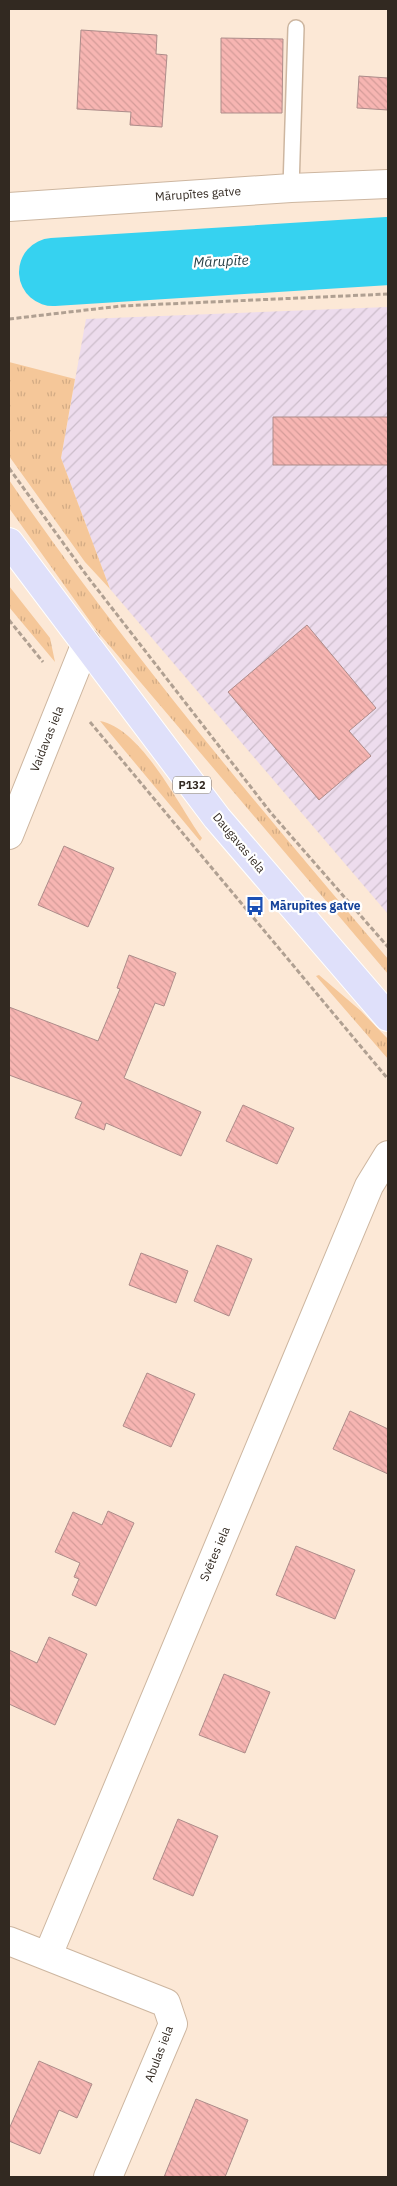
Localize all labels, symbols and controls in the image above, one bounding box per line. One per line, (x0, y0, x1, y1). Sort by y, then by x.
street label: Mārupītes gatve (155, 183, 242, 204)
water label: Mārupīte (193, 251, 249, 271)
street label: Vaidavas iela (27, 703, 67, 774)
road number: P132 (173, 776, 211, 794)
street label: Daugavas iela (210, 810, 269, 876)
bus stop icon: Mārupītes gatve (244, 895, 266, 917)
place label: Mārupītes gatve (270, 898, 361, 913)
street label: Svētes iela (196, 1524, 233, 1583)
street label: Abulas iela (141, 2023, 176, 2084)

